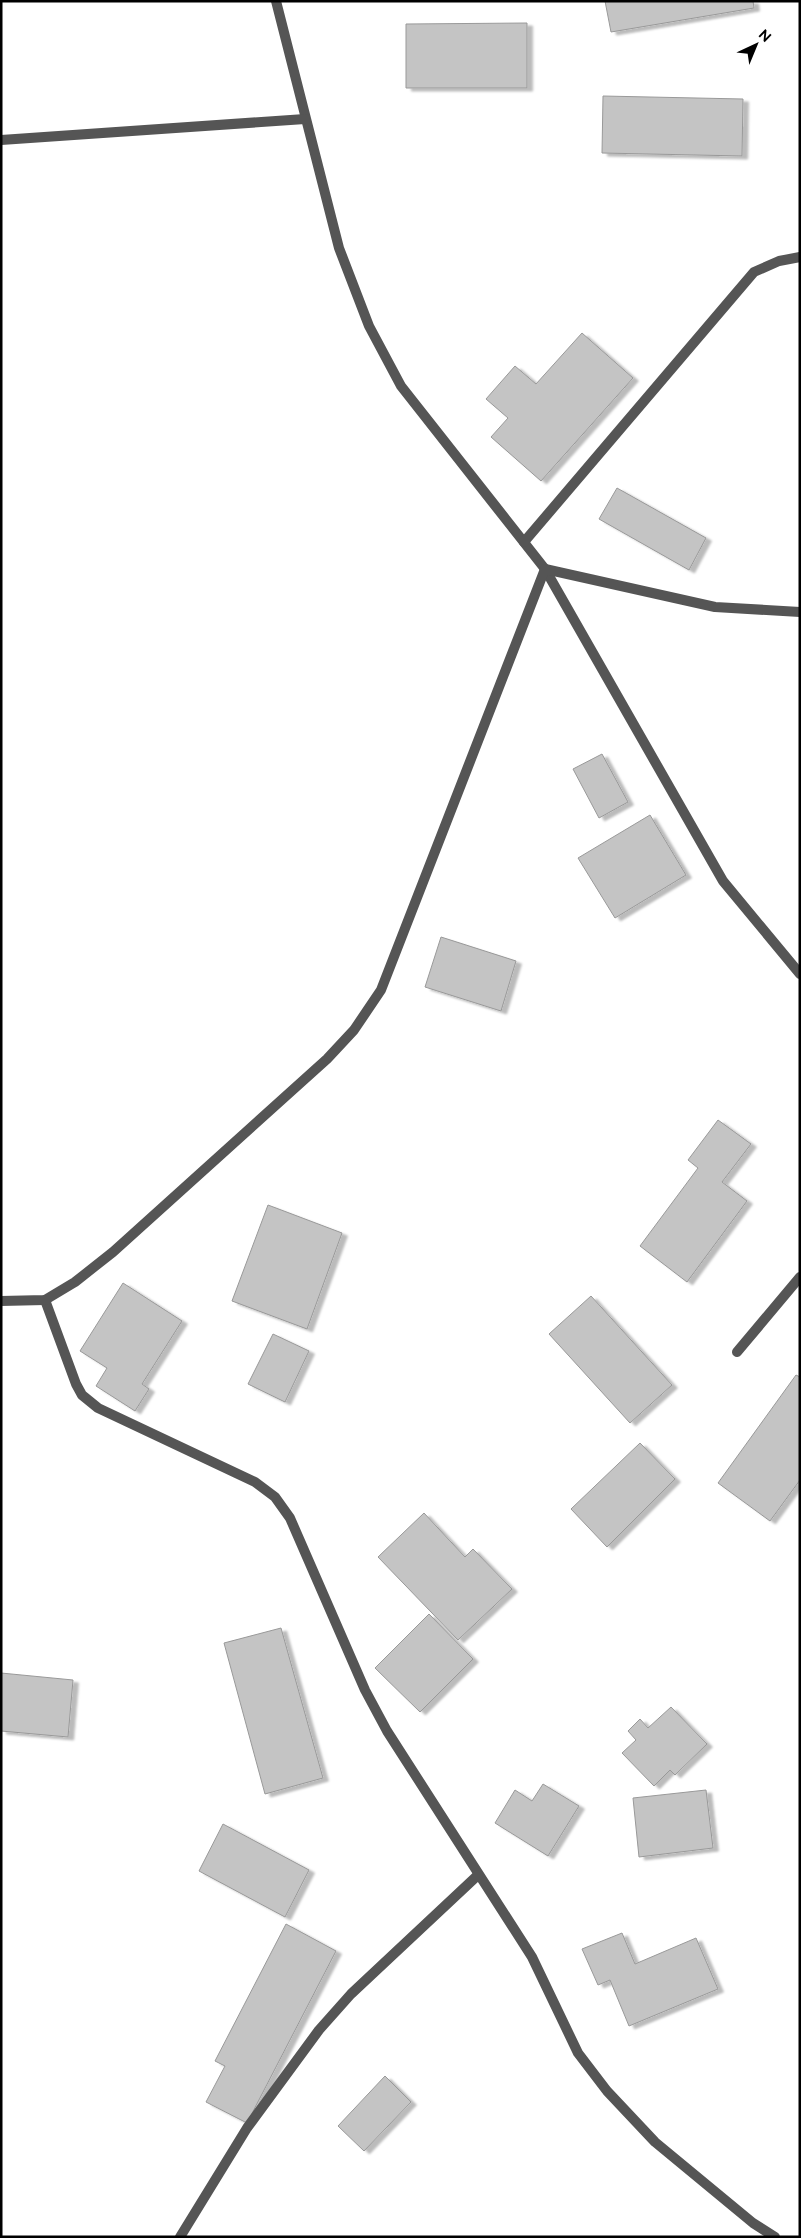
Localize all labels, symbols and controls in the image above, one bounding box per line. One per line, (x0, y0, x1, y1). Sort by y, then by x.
north arrow (731, 20, 781, 70)
text: N (756, 26, 774, 45)

